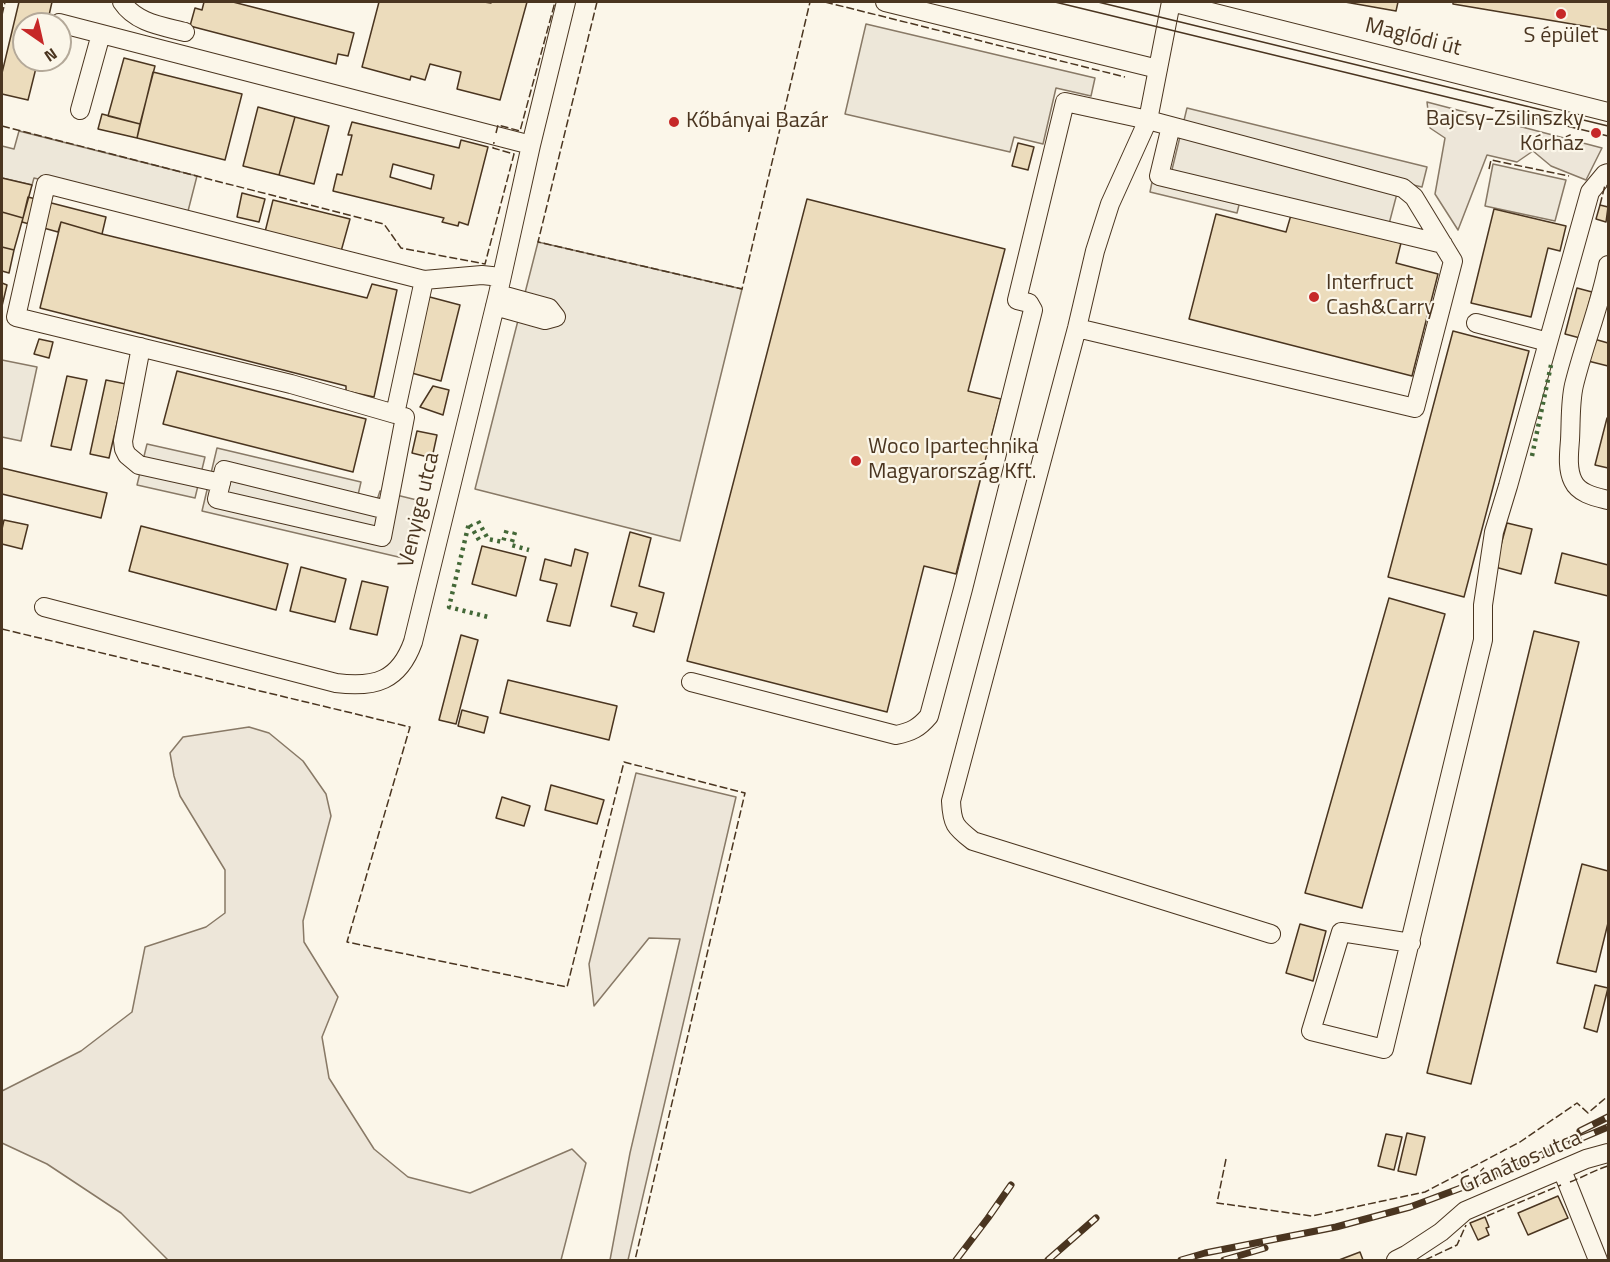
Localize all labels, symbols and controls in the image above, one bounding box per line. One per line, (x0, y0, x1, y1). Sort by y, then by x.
marker: S épület (1554, 7, 1568, 21)
north arrow (12, 12, 72, 72)
street label: Maglódi út (1362, 13, 1464, 63)
place label: S épület (1524, 24, 1598, 50)
text: N (40, 42, 62, 68)
place label: Bajcsy-Zsilinszky Kórház (1426, 107, 1584, 158)
place label: Kőbányai Bazár (686, 109, 828, 135)
marker: Kőbányai Bazár (667, 115, 681, 129)
marker: Bajcsy-Zsilinszky Kórház (1589, 126, 1603, 140)
place label: Interfruct Cash&Carry (1326, 271, 1435, 322)
marker: Interfruct Cash&Carry (1307, 290, 1321, 304)
place label: Woco Ipartechnika Magyarország Kft. (868, 435, 1039, 487)
street label: Venyige utca (394, 450, 446, 570)
marker: Woco Ipartechnika Magyarország Kft. (849, 454, 863, 468)
street label: Gránátos utca (1456, 1126, 1586, 1200)

